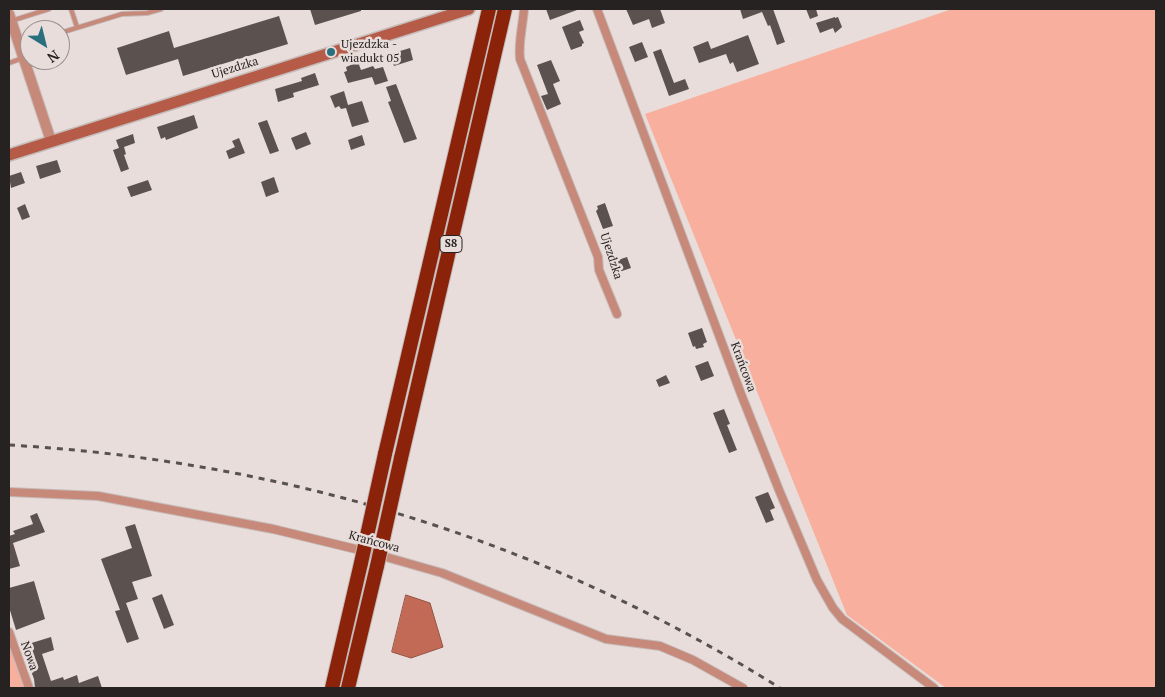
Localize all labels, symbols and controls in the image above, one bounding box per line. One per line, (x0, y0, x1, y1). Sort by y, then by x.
north arrow (20, 20, 70, 70)
place label: Ujezdzka - wiadukt 05 (341, 38, 399, 66)
text: N (44, 46, 63, 68)
marker: Ujezdzka - wiadukt 05 (325, 46, 337, 58)
street label: Ujezdzka (210, 54, 260, 82)
street label: Ujezdzka (597, 231, 625, 281)
road number: S8 (440, 235, 462, 252)
street label: Krańcowa (727, 340, 759, 394)
street label: Krańcowa (347, 528, 401, 556)
street label: Nowa (17, 639, 41, 673)

